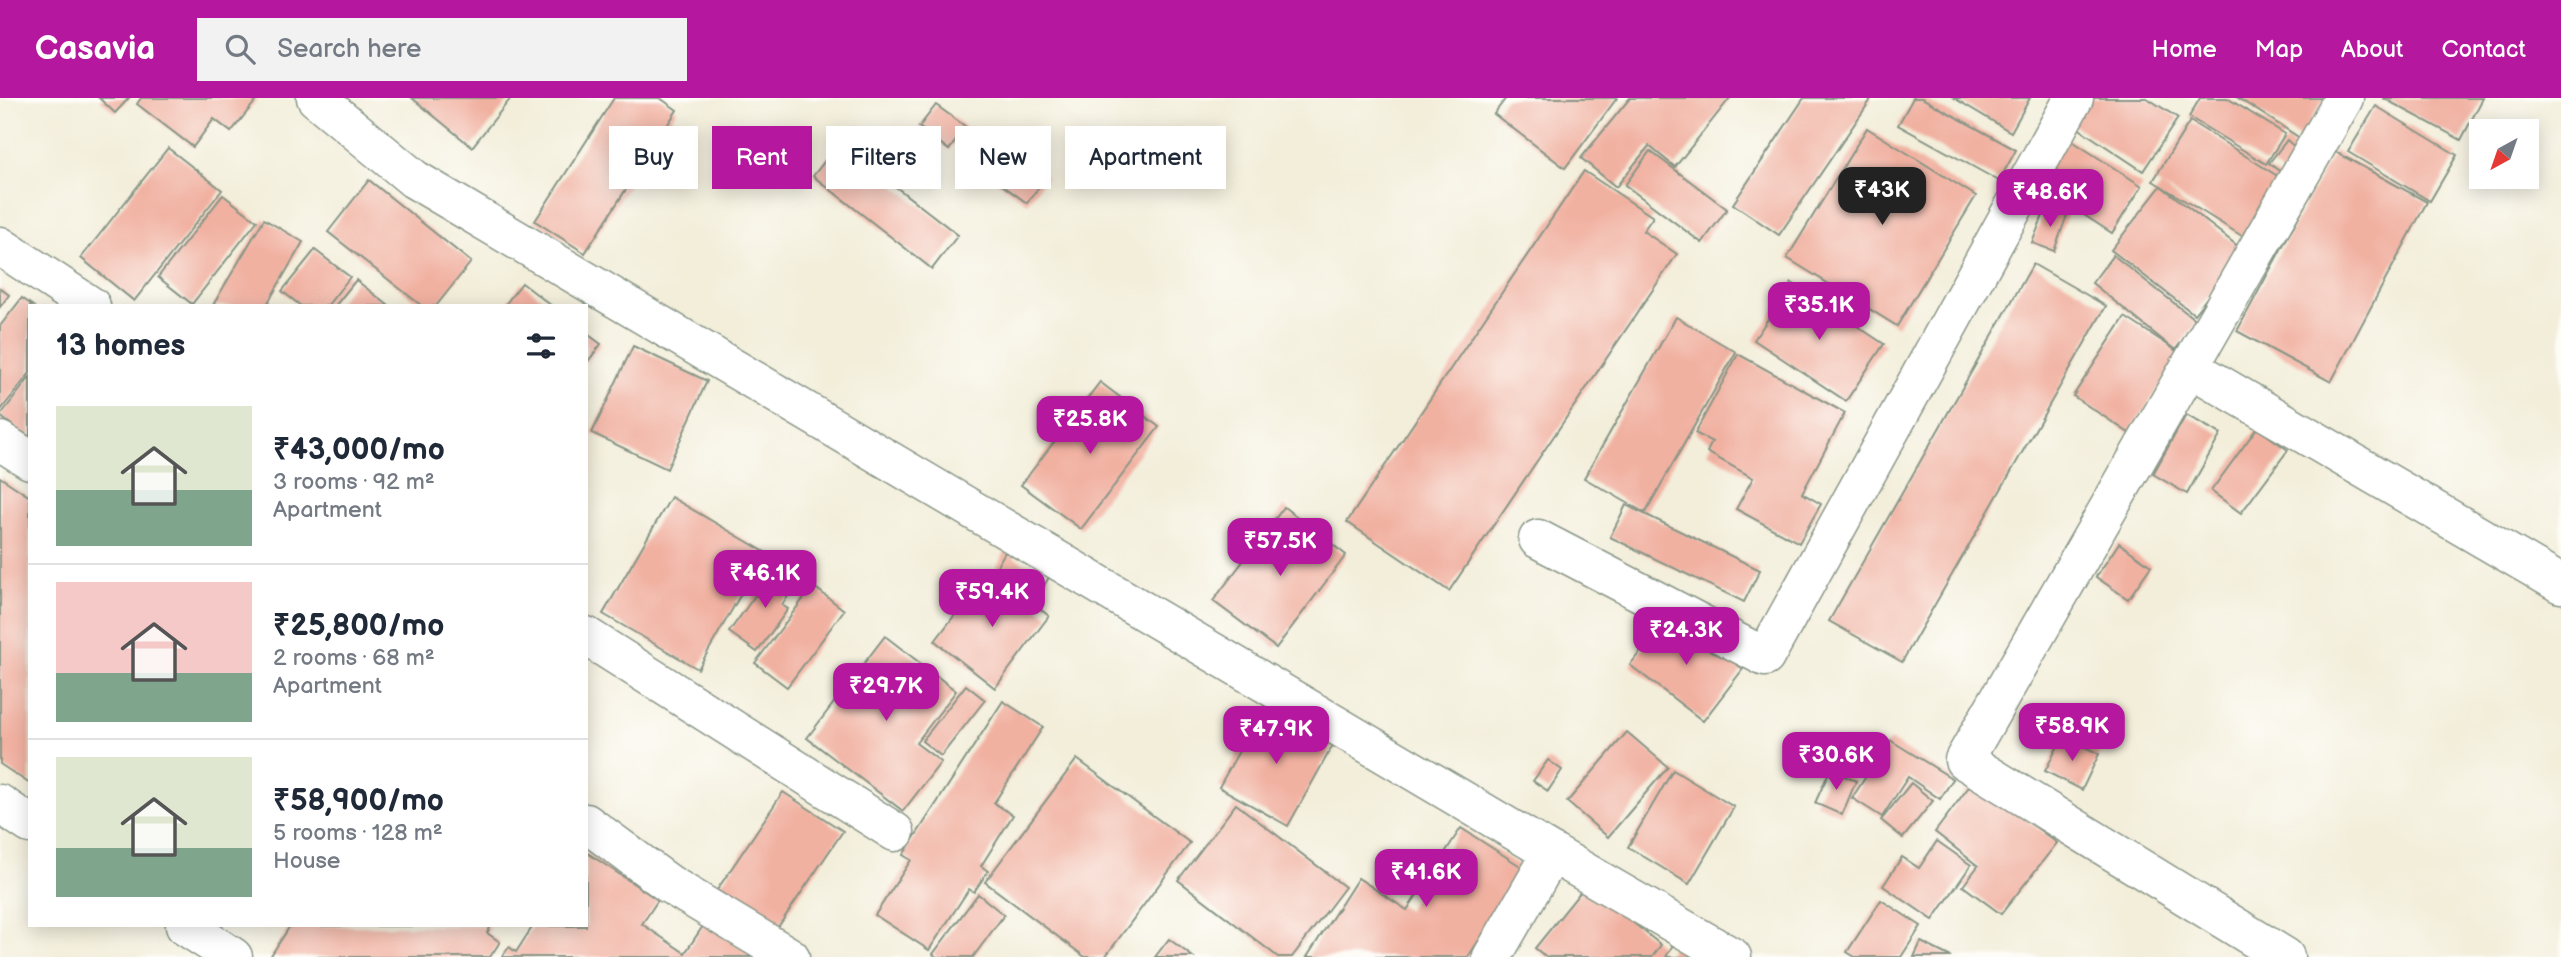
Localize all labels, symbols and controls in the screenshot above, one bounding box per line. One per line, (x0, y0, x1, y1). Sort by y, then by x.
search box (197, 18, 687, 81)
text: Casavia (35, 29, 155, 69)
icon: search (221, 30, 259, 68)
text: Search here (277, 34, 421, 65)
text: Home (2152, 35, 2217, 64)
text: Map (2255, 35, 2303, 64)
text: About (2341, 35, 2403, 64)
text: Contact (2441, 35, 2526, 64)
north arrow (2469, 119, 2539, 189)
map controls (2469, 119, 2539, 189)
chip: Buy (609, 126, 698, 189)
chip: Rent (712, 126, 812, 189)
chip: Filters (826, 126, 941, 189)
chip: New (955, 126, 1051, 189)
chip: Apartment (1065, 126, 1226, 189)
pin: ₹43K (1841, 167, 1923, 227)
pin: ₹48.6K (1993, 170, 2107, 229)
text: ₹43K (1854, 176, 1910, 204)
text: ₹48.6K (2012, 178, 2088, 206)
pin: ₹35.1K (1762, 282, 1876, 342)
text: ₹35.1K (1784, 291, 1854, 319)
icon: filters (522, 327, 560, 365)
text: 13 homes (56, 328, 185, 364)
pin: ₹25.8K (1033, 396, 1147, 456)
text: ₹25.8K (1053, 405, 1127, 433)
text: ₹43,000/mo (273, 432, 445, 468)
icon: home (112, 434, 196, 518)
text: 3 rooms · 92 m² (273, 468, 435, 496)
text: Apartment (273, 496, 382, 524)
pin: ₹57.5K (1223, 518, 1337, 578)
text: ₹57.5K (1243, 527, 1317, 555)
pin: ₹46.1K (708, 550, 822, 610)
text: ₹46.1K (729, 559, 801, 587)
pin: ₹59.4K (935, 570, 1049, 629)
text: ₹59.4K (955, 578, 1029, 606)
text: ₹25,800/mo (273, 608, 444, 644)
pin: ₹24.3K (1629, 608, 1743, 667)
icon: home (112, 610, 196, 694)
text: ₹24.3K (1649, 616, 1723, 644)
text: 2 rooms · 68 m² (273, 644, 435, 672)
pin: ₹29.7K (829, 664, 943, 723)
text: Apartment (273, 672, 382, 700)
text: ₹29.7K (849, 672, 923, 700)
pin: ₹58.9K (2015, 704, 2129, 763)
pin: ₹47.9K (1219, 706, 1333, 766)
text: ₹58.9K (2035, 712, 2109, 740)
text: ₹47.9K (1239, 715, 1313, 743)
pin: ₹30.6K (1779, 732, 1893, 792)
text: ₹30.6K (1798, 741, 1874, 769)
text: ₹58,900/mo (273, 783, 444, 819)
icon: home (112, 785, 196, 869)
text: 5 rooms · 128 m² (273, 819, 443, 847)
text: House (273, 847, 340, 875)
pin: ₹41.6K (1369, 850, 1483, 909)
text: ₹41.6K (1391, 858, 1461, 886)

